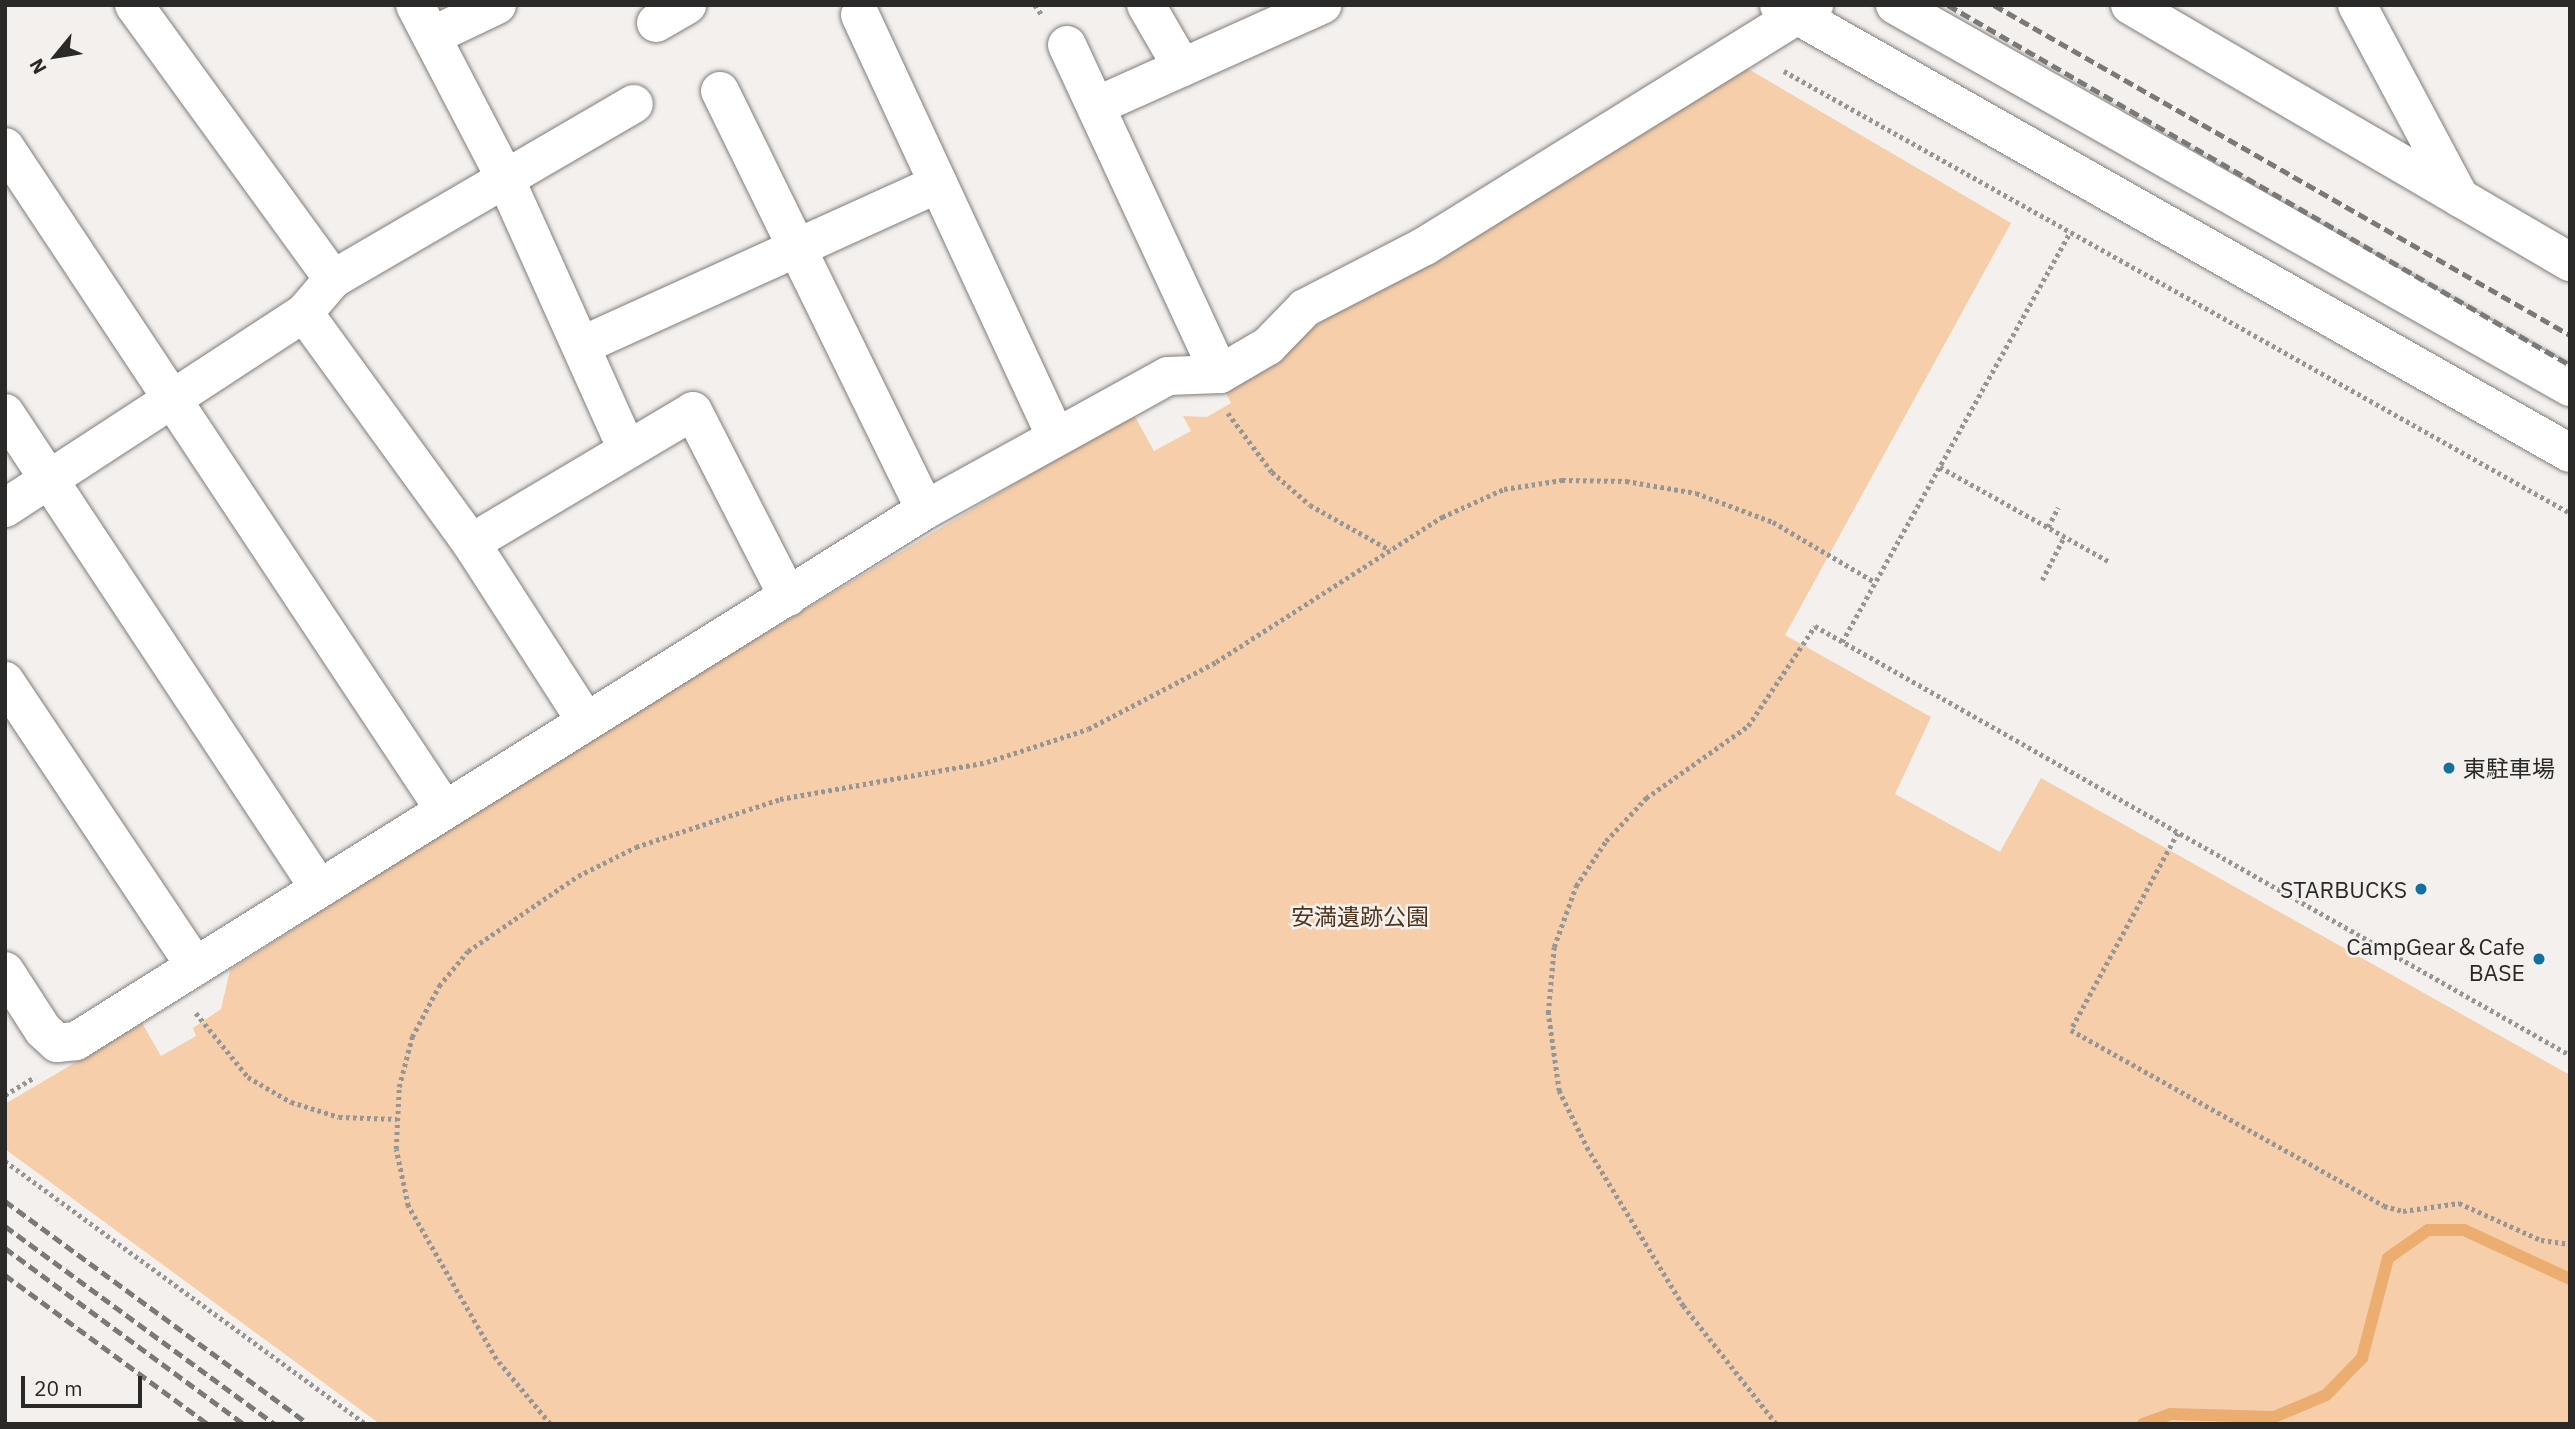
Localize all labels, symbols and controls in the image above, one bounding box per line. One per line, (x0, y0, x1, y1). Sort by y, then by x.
north arrow (21, 21, 91, 91)
text: N (24, 55, 52, 78)
place label: 東駐車場 (2463, 754, 2555, 782)
marker: 東駐車場 (2441, 760, 2457, 776)
place label: STARBUCKS (2280, 875, 2407, 903)
marker: STARBUCKS (2413, 881, 2429, 897)
park label: 安満遺跡公園 (1291, 902, 1429, 930)
place label: CampGear＆Cafe BASE (2346, 932, 2525, 986)
marker: CampGear＆Cafe BASE (2531, 951, 2547, 967)
scale bar (24, 1362, 145, 1406)
text: 20 m (34, 1374, 83, 1402)

